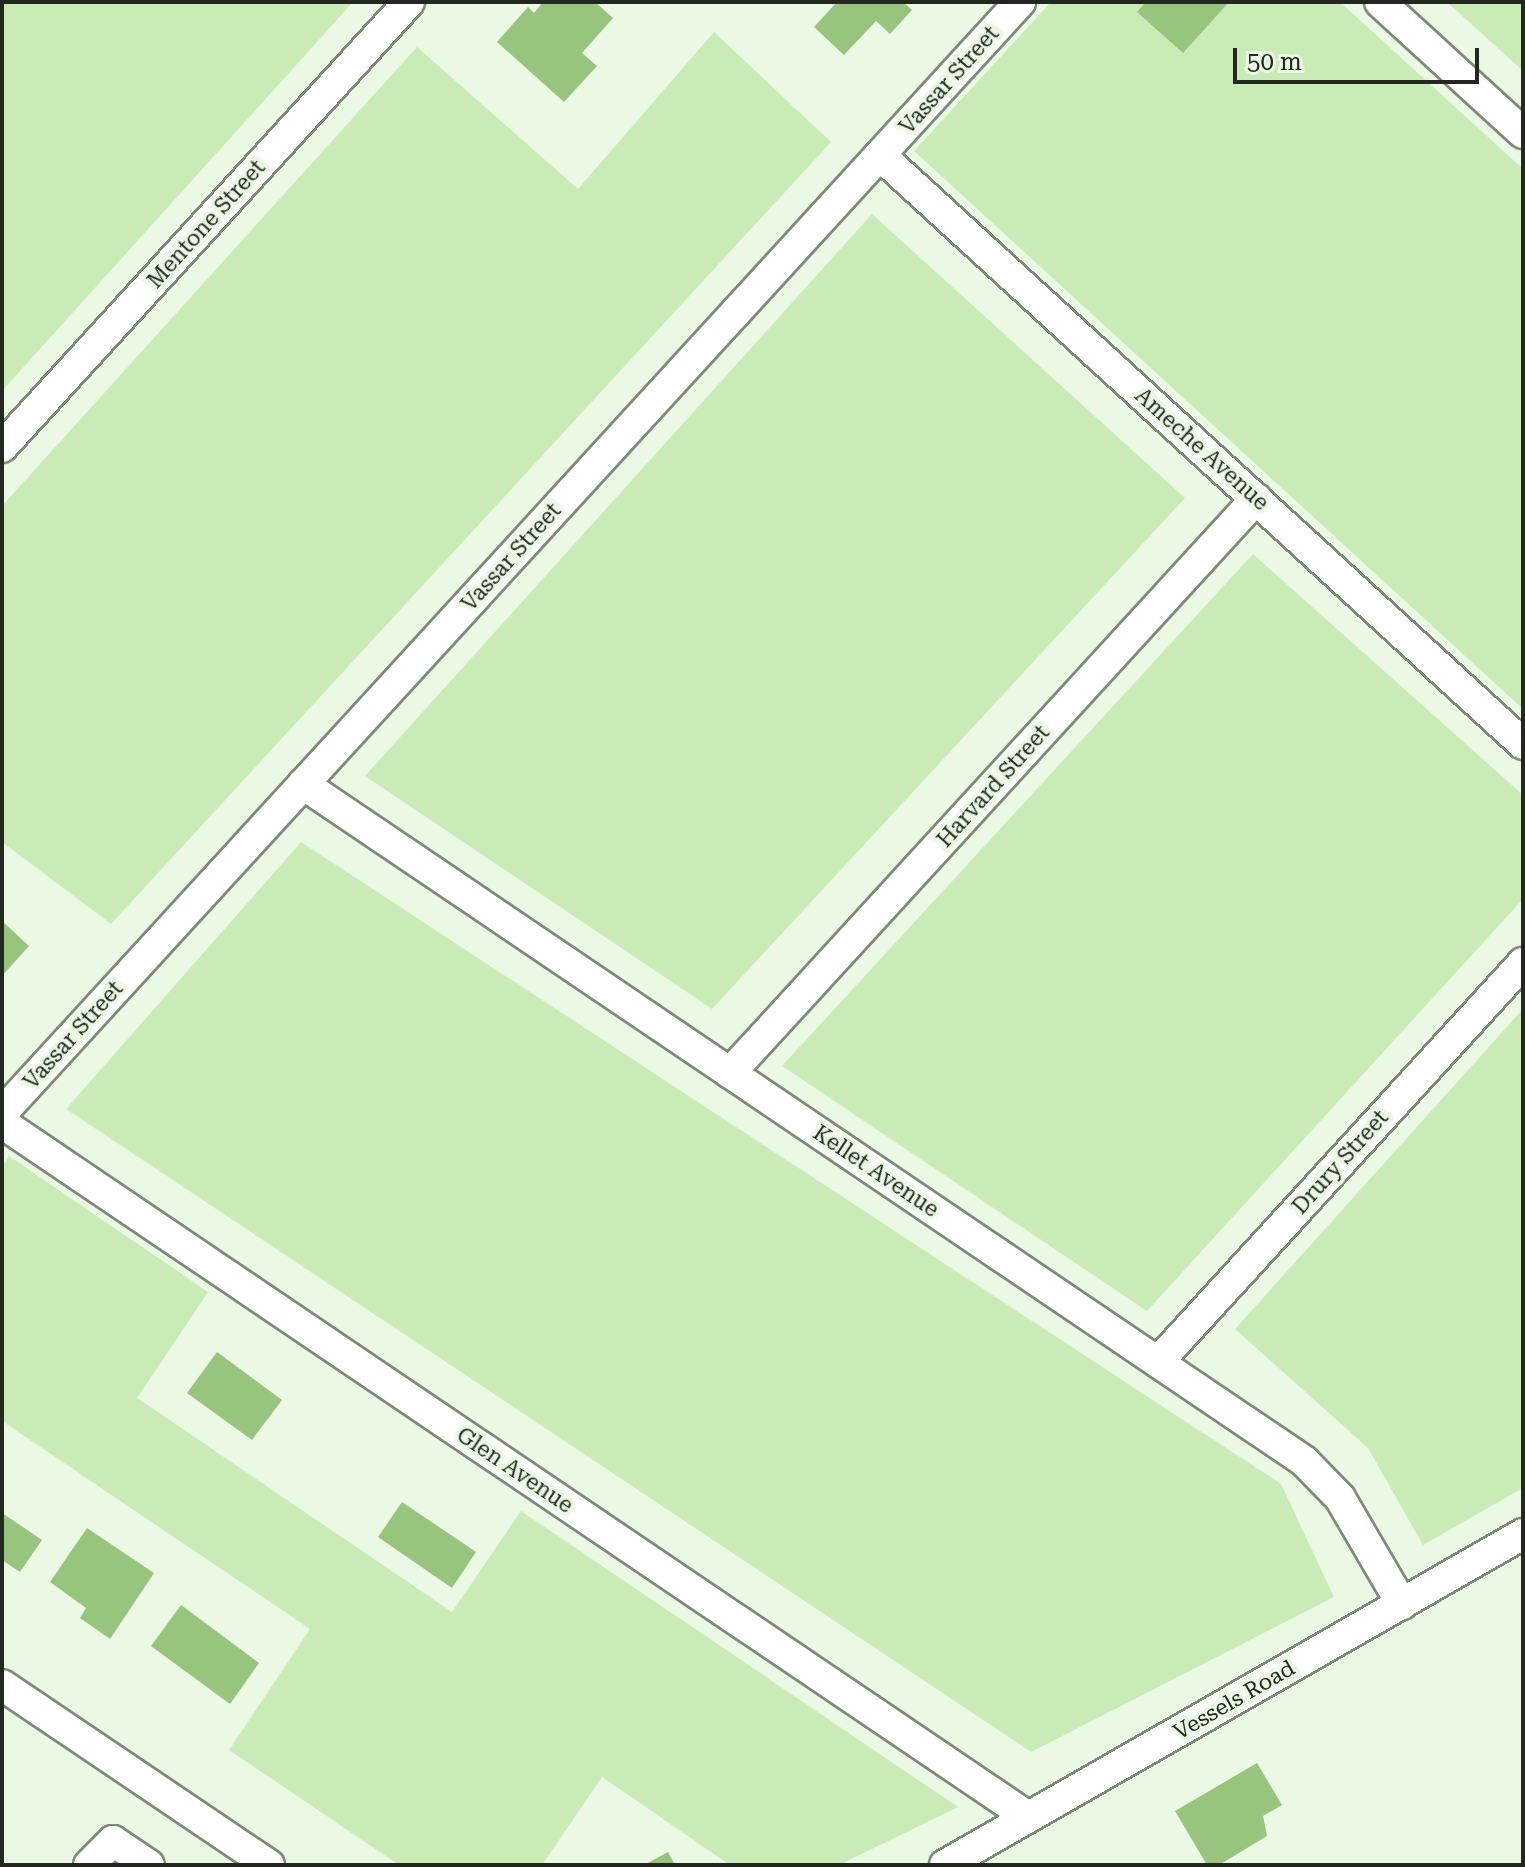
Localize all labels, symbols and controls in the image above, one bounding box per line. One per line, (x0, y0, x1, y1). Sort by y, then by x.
street label: Vassar Street (894, 21, 1004, 139)
scale bar (1237, 32, 1483, 82)
text: 50 m (1247, 48, 1302, 76)
street label: Mentone Street (142, 154, 270, 294)
street label: Ameche Avenue (1130, 382, 1274, 516)
street label: Vassar Street (456, 498, 566, 616)
street label: Harvard Street (931, 719, 1055, 853)
street label: Vassar Street (18, 976, 128, 1094)
street label: Drury Street (1286, 1105, 1394, 1219)
street label: Kellet Avenue (808, 1119, 944, 1223)
street label: Glen Avenue (452, 1421, 578, 1519)
street label: Vessels Road (1169, 1655, 1299, 1745)

